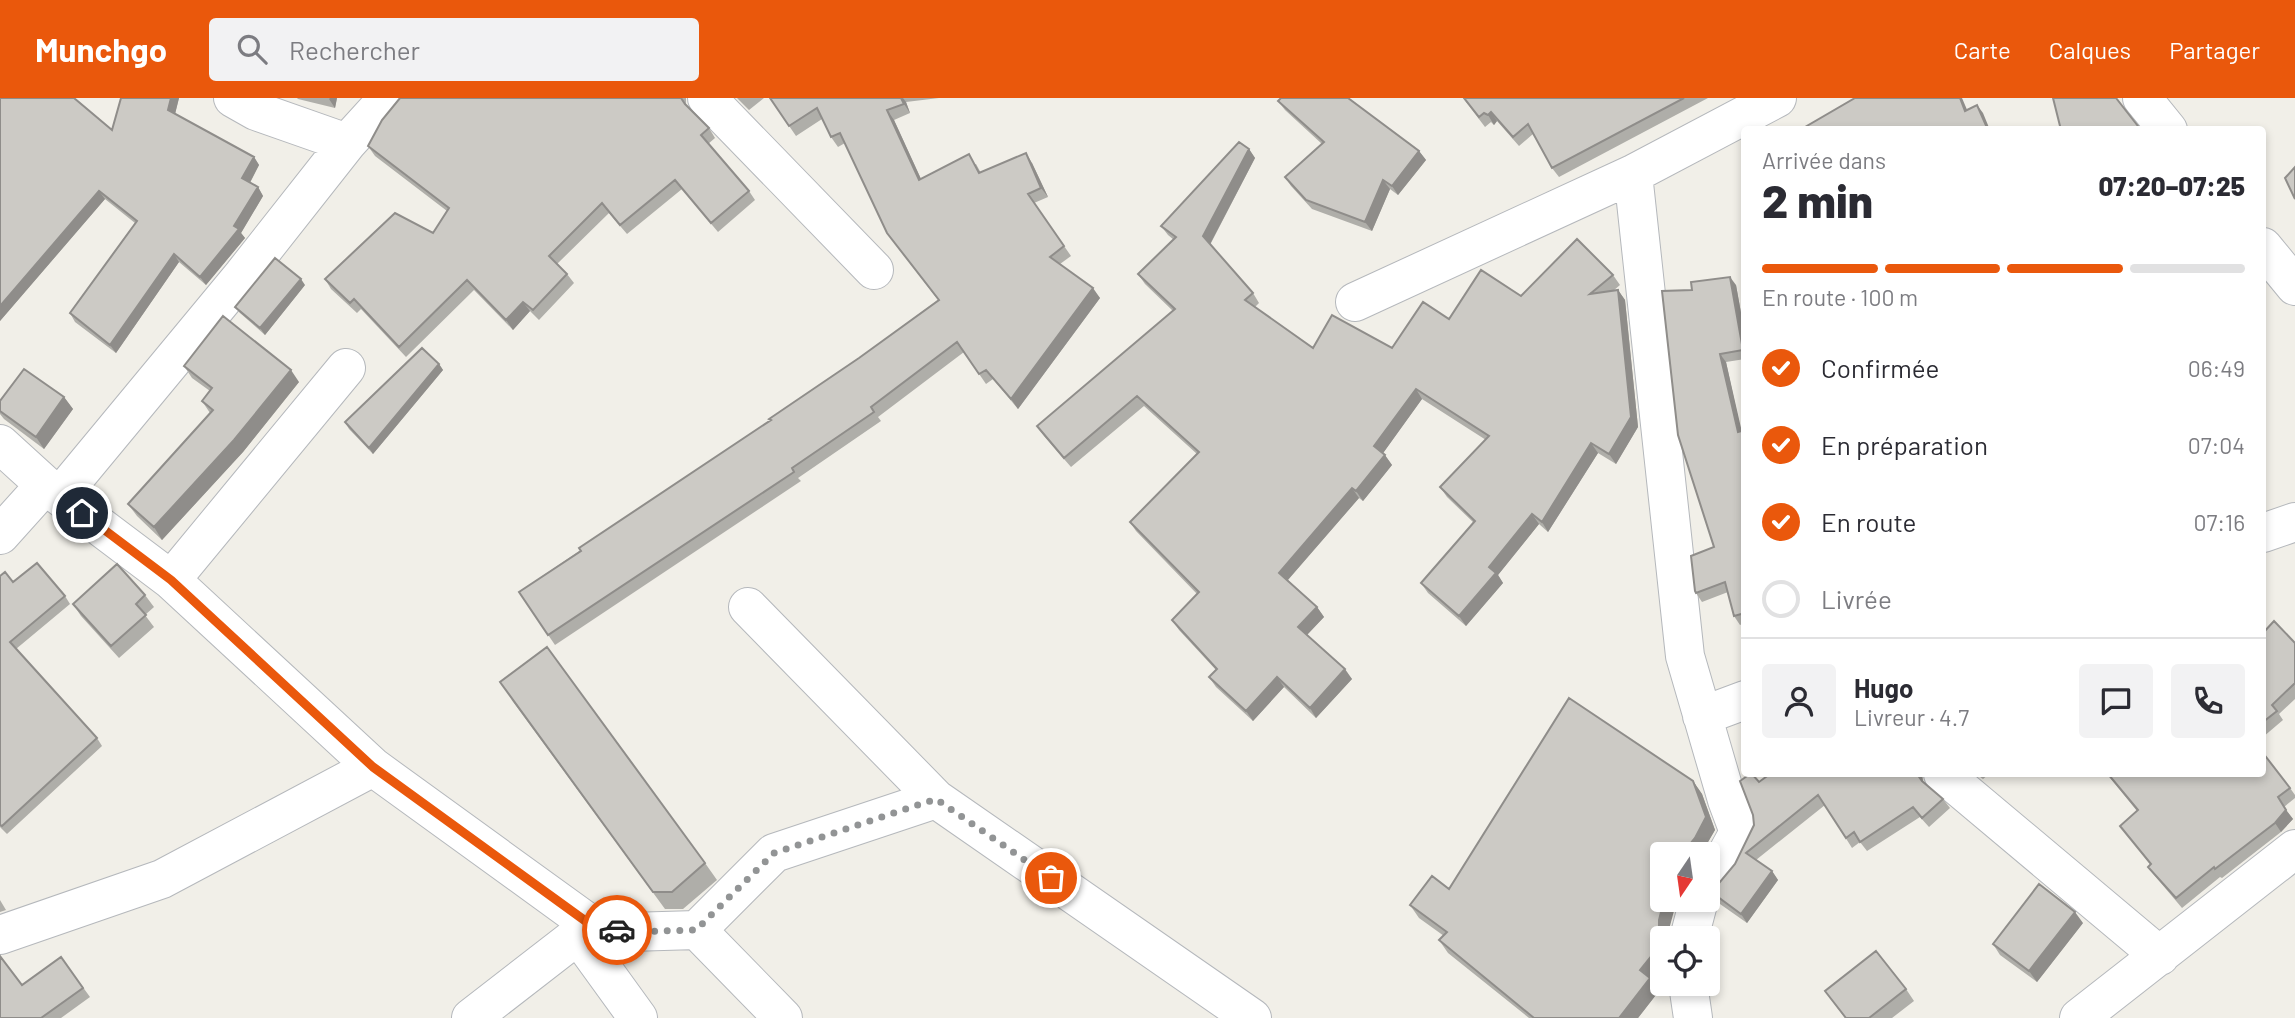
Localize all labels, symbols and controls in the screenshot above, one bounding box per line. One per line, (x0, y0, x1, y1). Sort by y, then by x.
search box (209, 18, 699, 81)
text: Munchgo (35, 29, 167, 69)
icon: search (233, 30, 271, 68)
text: Rechercher (289, 34, 420, 65)
text: Carte (1954, 35, 2011, 64)
text: Calques (2049, 35, 2131, 64)
text: Partager (2169, 35, 2260, 64)
text: Arrivée dans (1762, 146, 1886, 174)
text: 07:20–07:25 (2098, 170, 2245, 201)
text: 2 min (1762, 172, 1873, 227)
text: En route · 100 m (1762, 283, 1918, 311)
icon: check (1762, 349, 1800, 387)
text: Confirmée (1821, 352, 1939, 383)
text: 06:49 (2188, 354, 2245, 382)
icon: check (1762, 426, 1800, 464)
text: En préparation (1821, 429, 1988, 460)
text: 07:04 (2188, 431, 2245, 459)
pin (52, 483, 112, 543)
icon: home (63, 494, 101, 532)
icon: check (1762, 503, 1800, 541)
text: En route (1821, 506, 1916, 537)
text: 07:16 (2193, 508, 2245, 536)
text: Livrée (1821, 583, 1892, 614)
button: person (1762, 664, 1836, 738)
button: chat (2079, 664, 2153, 738)
button: phone (2171, 664, 2245, 738)
text: Hugo (1854, 672, 1913, 703)
text: Livreur · 4.7 (1854, 703, 1969, 731)
north arrow (1650, 842, 1720, 912)
map controls (1650, 842, 1720, 996)
pin (1021, 848, 1081, 908)
icon: bag (1032, 859, 1070, 897)
courier (582, 895, 652, 965)
icon: car (598, 911, 636, 949)
button: locate (1650, 926, 1720, 996)

